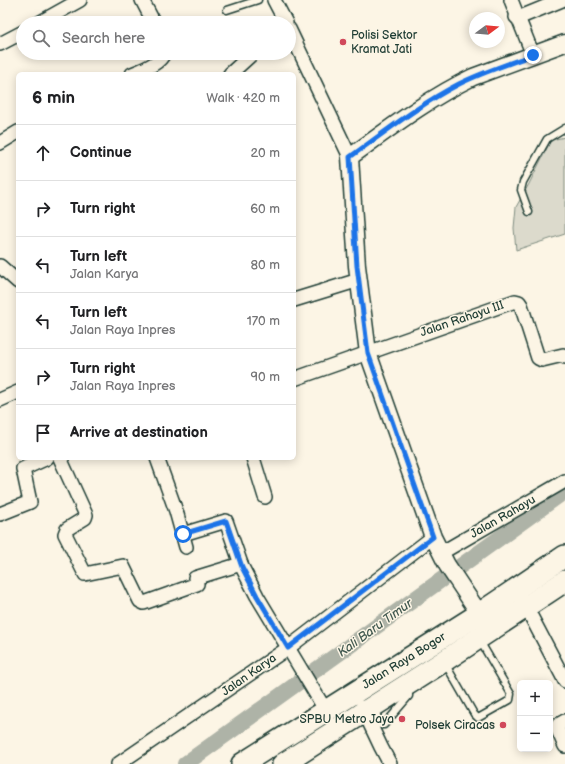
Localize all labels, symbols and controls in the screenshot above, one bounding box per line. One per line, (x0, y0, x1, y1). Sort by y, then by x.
north arrow (469, 12, 505, 48)
search box (16, 16, 296, 60)
icon: search (30, 27, 52, 49)
place label: Polisi Sektor Kramat Jati (351, 28, 418, 57)
text: Search here (62, 29, 145, 48)
marker: Polisi Sektor Kramat Jati (338, 37, 348, 47)
route end (524, 46, 542, 64)
text: 6 min (32, 88, 75, 108)
text: Walk · 420 m (206, 90, 280, 106)
icon: ahead (32, 142, 54, 164)
text: Continue (70, 143, 132, 162)
text: 20 m (250, 145, 280, 161)
icon: right (32, 198, 54, 220)
text: Turn right (70, 199, 135, 218)
text: 60 m (250, 201, 280, 217)
text: Turn left (70, 247, 127, 266)
icon: left (32, 254, 54, 276)
text: 80 m (251, 257, 280, 273)
text: Jalan Karya (70, 266, 139, 282)
street label: Jalan Rahayu III (418, 298, 506, 340)
text: Turn left (70, 303, 127, 322)
icon: left (32, 310, 54, 332)
text: 170 m (247, 313, 280, 329)
text: Jalan Raya Inpres (70, 322, 175, 338)
text: Turn right (70, 359, 135, 378)
icon: right (32, 366, 54, 388)
text: 90 m (251, 369, 280, 385)
text: Jalan Raya Inpres (70, 378, 175, 394)
icon: arrive (32, 422, 54, 444)
text: Arrive at destination (70, 423, 208, 442)
street label: Jalan Rahayu (468, 492, 538, 542)
route start (174, 525, 192, 543)
water label: Kali Baru Timur (334, 595, 417, 661)
street label: Jalan Raya Bogor (359, 629, 449, 693)
street label: Jalan Karya (219, 651, 279, 699)
map controls (517, 680, 553, 752)
button: + (517, 680, 553, 716)
place label: SPBU Metro Jaya (300, 712, 394, 727)
marker: SPBU Metro Jaya (397, 714, 407, 724)
button: − (517, 716, 553, 752)
place label: Polsek Ciracas (415, 718, 495, 733)
marker: Polsek Ciracas (498, 720, 508, 730)

